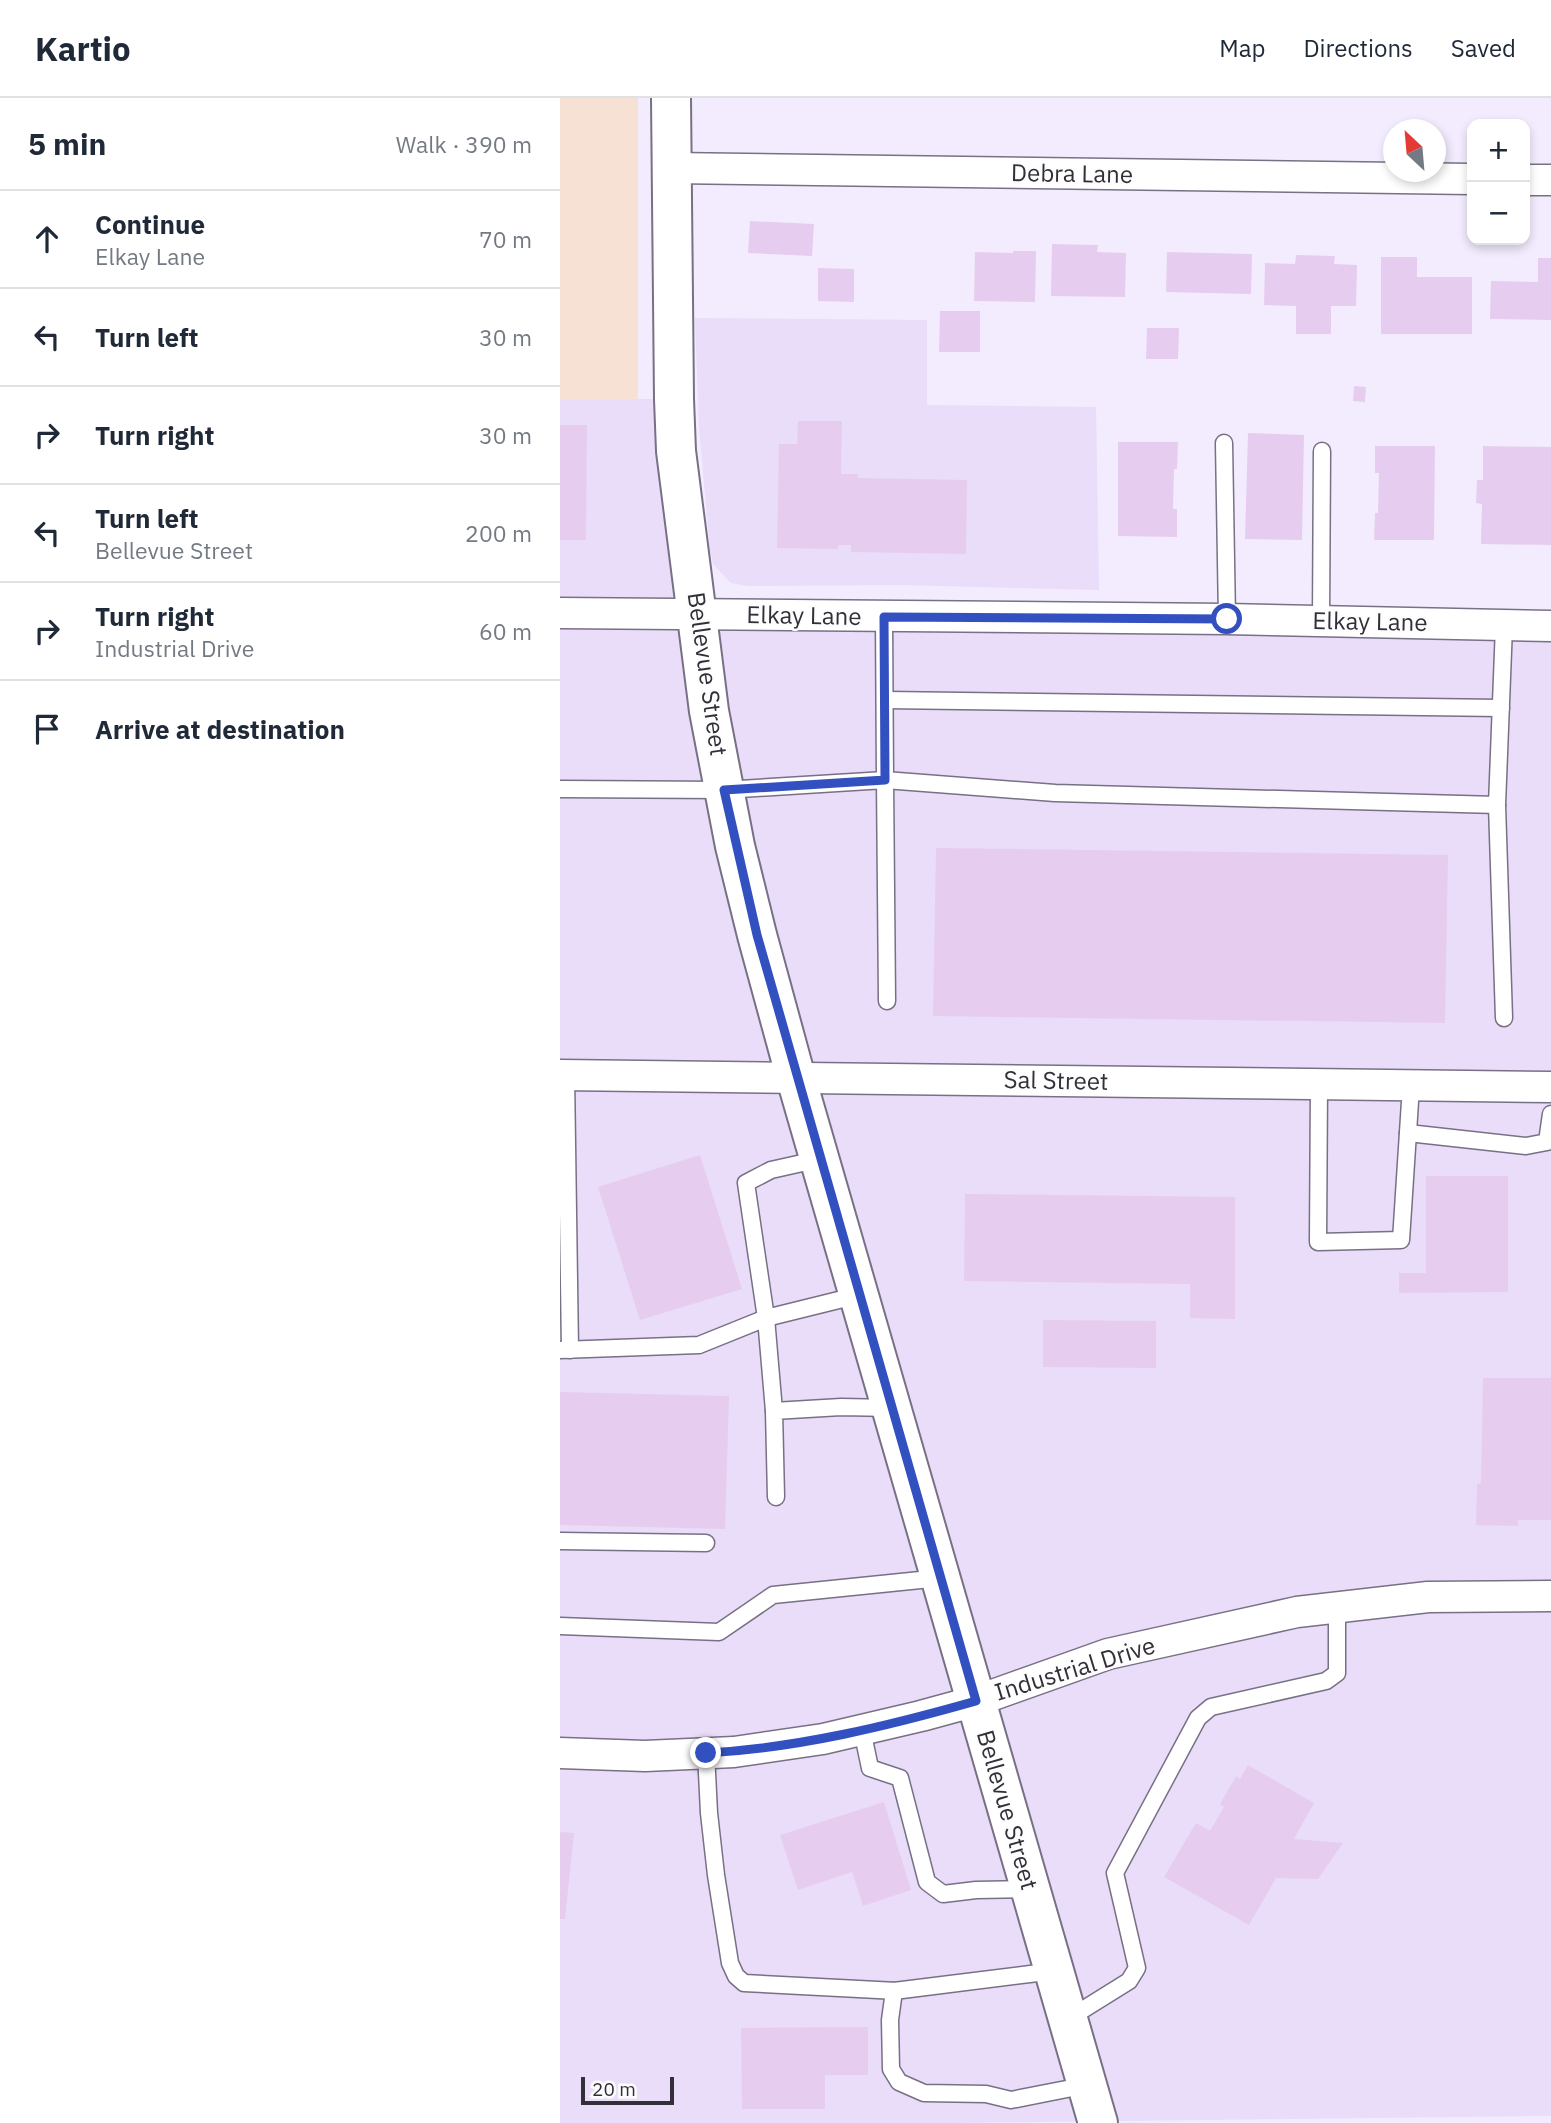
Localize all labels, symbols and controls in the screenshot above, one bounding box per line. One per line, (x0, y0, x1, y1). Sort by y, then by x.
text: Kartio (35, 27, 131, 70)
text: Map (1219, 32, 1265, 64)
text: Directions (1303, 32, 1413, 64)
text: Saved (1451, 32, 1516, 64)
north arrow (1383, 119, 1446, 182)
map controls (1467, 119, 1530, 245)
button: + (1467, 119, 1530, 182)
text: 5 min (28, 124, 106, 163)
text: Walk · 390 m (396, 129, 532, 159)
street label: Debra Lane (1011, 156, 1133, 190)
button: − (1467, 182, 1530, 245)
text: Continue (95, 207, 205, 241)
icon: ahead (28, 220, 66, 258)
text: 70 m (479, 224, 532, 254)
text: Elkay Lane (95, 241, 205, 271)
icon: left (28, 318, 66, 356)
text: Turn left (95, 320, 198, 354)
text: 30 m (479, 322, 532, 352)
icon: right (28, 416, 66, 454)
text: Turn right (95, 418, 214, 452)
text: 30 m (479, 420, 532, 450)
text: Turn left (95, 501, 198, 535)
icon: left (28, 514, 66, 552)
text: 200 m (465, 518, 532, 548)
text: Bellevue Street (95, 535, 253, 565)
street label: Bellevue Street (681, 590, 735, 758)
street label: Elkay Lane (746, 598, 862, 632)
text: Turn right (95, 599, 214, 633)
route start (1211, 603, 1242, 634)
street label: Elkay Lane (1312, 604, 1428, 638)
icon: right (28, 612, 66, 650)
text: 60 m (479, 616, 532, 646)
text: Industrial Drive (95, 633, 254, 663)
icon: arrive (28, 710, 66, 748)
text: Arrive at destination (95, 712, 345, 746)
street label: Sal Street (1003, 1063, 1109, 1097)
street label: Industrial Drive (991, 1628, 1159, 1708)
street label: Bellevue Street (970, 1726, 1046, 1893)
route end (690, 1737, 721, 1768)
scale bar (581, 2074, 674, 2106)
text: 20 m (592, 2077, 636, 2101)

